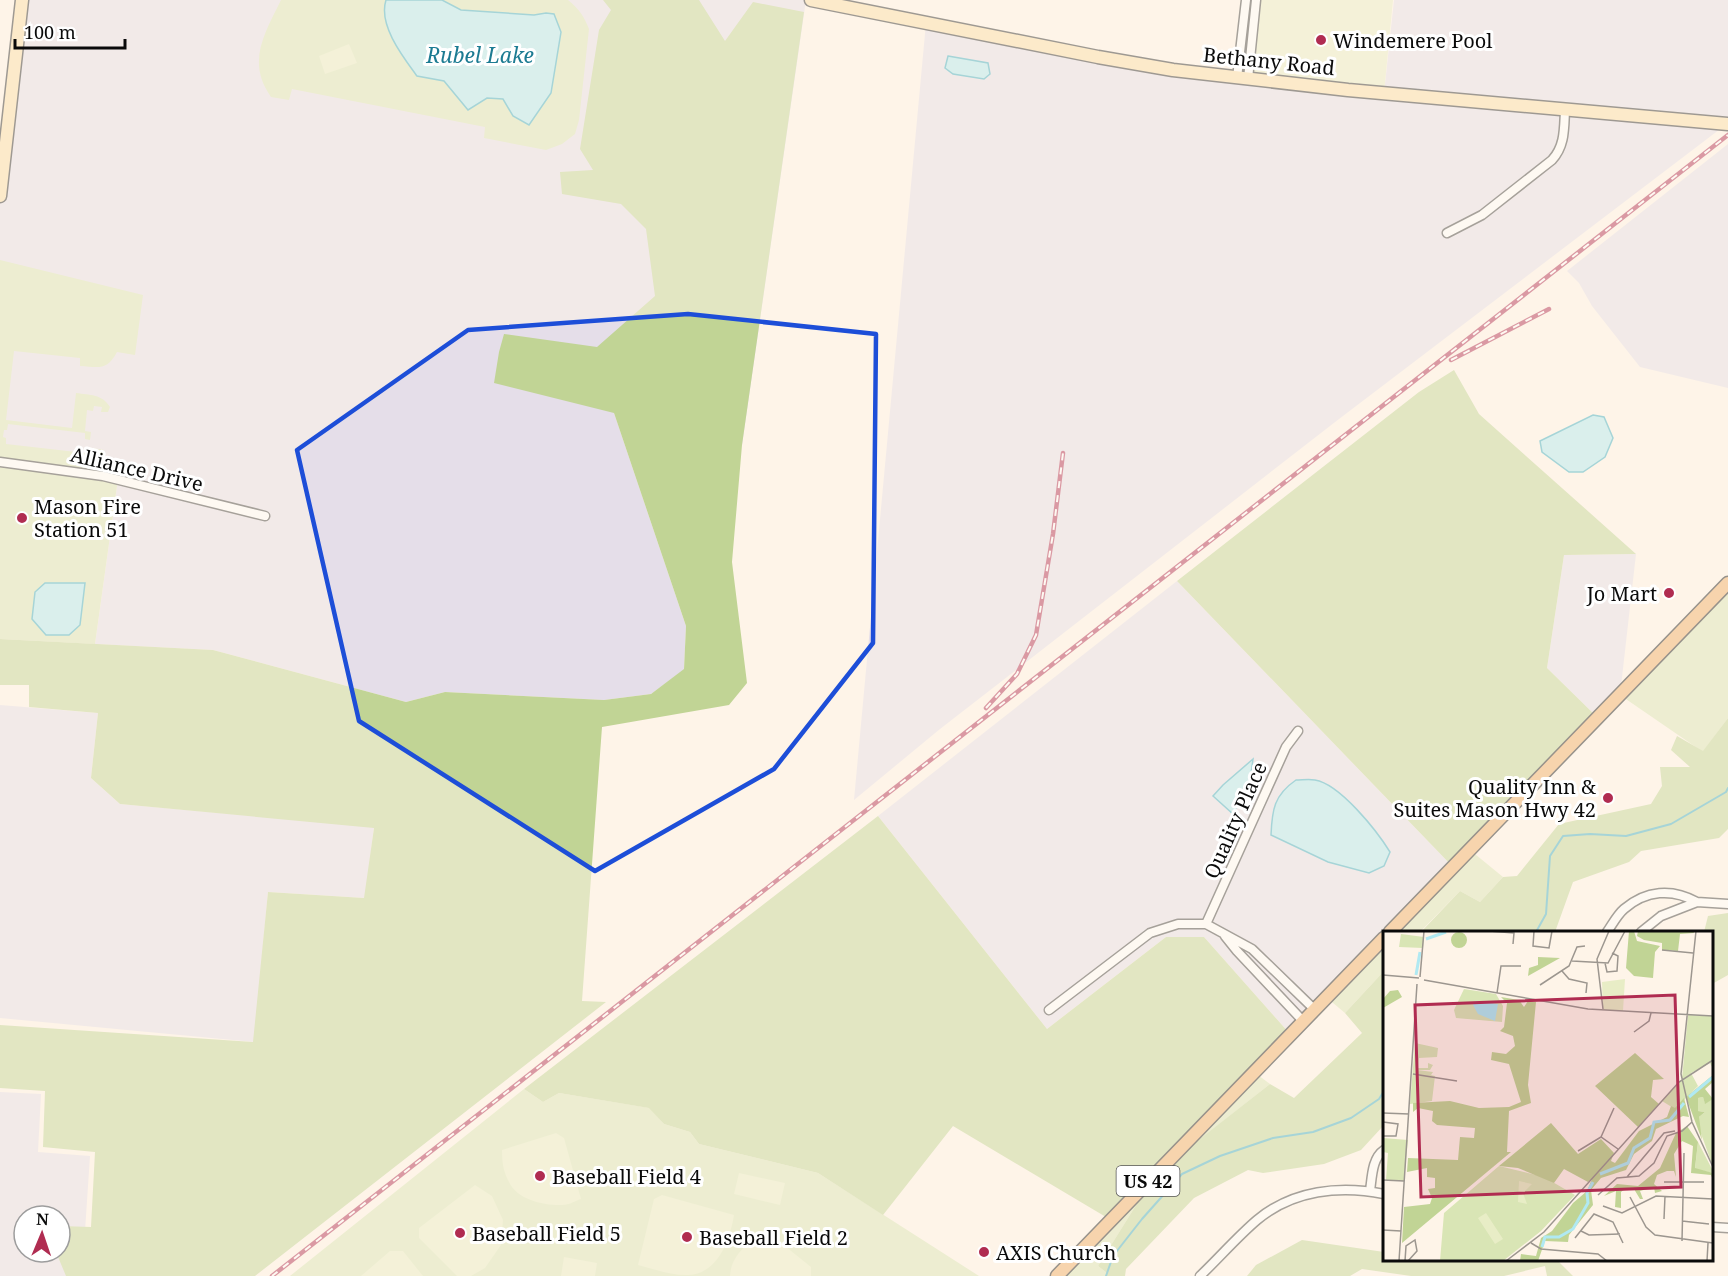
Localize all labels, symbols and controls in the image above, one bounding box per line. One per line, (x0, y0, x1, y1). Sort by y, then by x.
scale bar (15, 12, 124, 50)
text: 100 m (24, 20, 76, 44)
place label: Windemere Pool (1333, 27, 1493, 54)
marker: Windemere Pool (1314, 33, 1328, 47)
water label: Rubel Lake (425, 41, 534, 69)
street label: Bethany Road (1202, 41, 1336, 81)
street label: Alliance Drive (68, 441, 206, 497)
place label: Mason Fire Station 51 (34, 493, 141, 543)
marker: Mason Fire Station 51 (15, 511, 29, 525)
place label: Jo Mart (1586, 580, 1657, 607)
marker: Jo Mart (1662, 586, 1676, 600)
street label: Quality Place (1197, 757, 1273, 883)
place label: Quality Inn & Suites Mason Hwy 42 (1393, 773, 1596, 823)
marker: Quality Inn & Suites Mason Hwy 42 (1601, 791, 1615, 805)
inset map (1383, 931, 1713, 1261)
place label: Baseball Field 4 (552, 1163, 701, 1190)
road number: US 42 (1116, 1166, 1180, 1196)
marker: Baseball Field 4 (533, 1169, 547, 1183)
north arrow (12, 1204, 72, 1264)
text: N (36, 1208, 50, 1230)
place label: Baseball Field 5 (472, 1220, 621, 1247)
place label: Baseball Field 2 (699, 1224, 848, 1251)
marker: Baseball Field 5 (453, 1226, 467, 1240)
marker: Baseball Field 2 (680, 1230, 694, 1244)
place label: AXIS Church (996, 1239, 1117, 1266)
marker: AXIS Church (977, 1245, 991, 1259)

